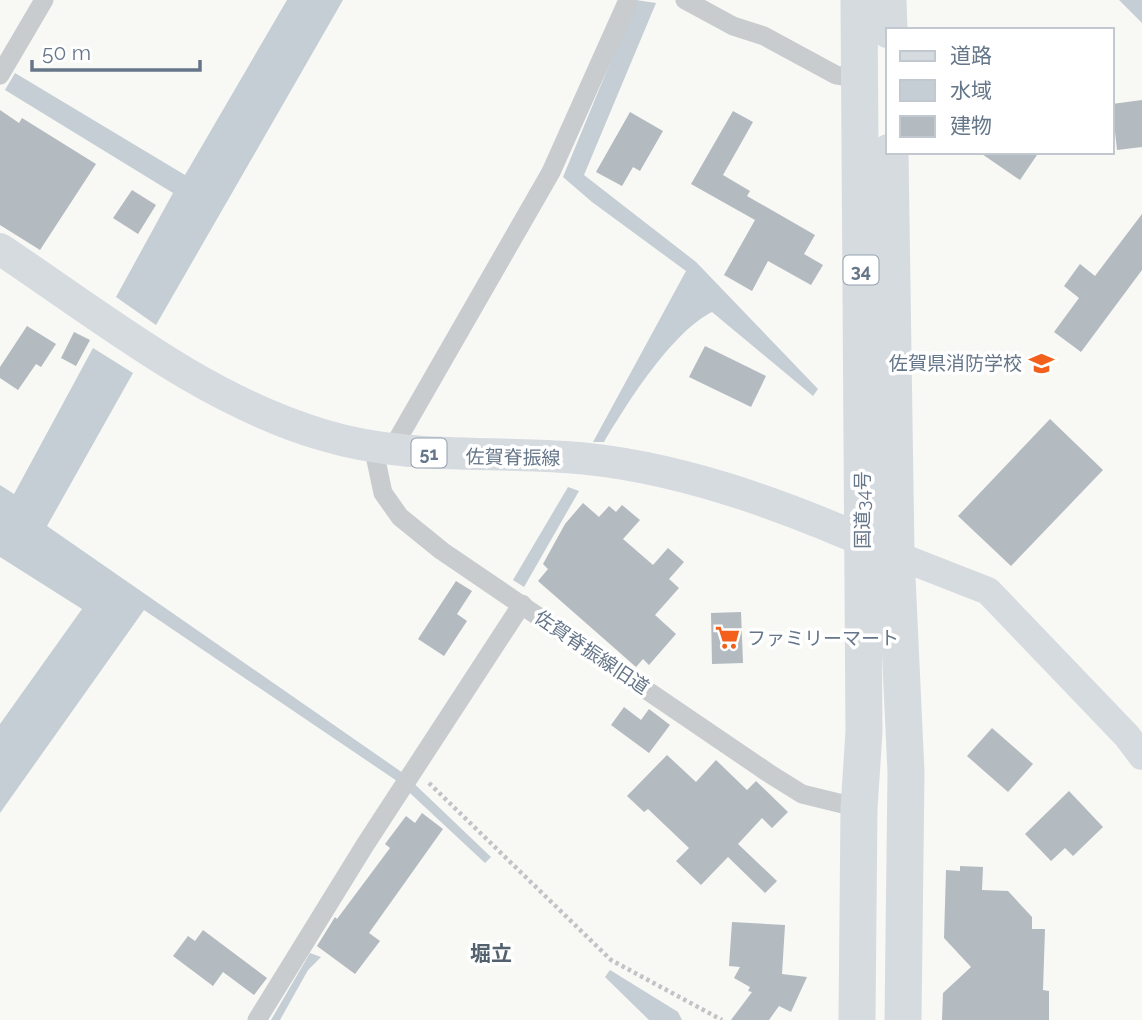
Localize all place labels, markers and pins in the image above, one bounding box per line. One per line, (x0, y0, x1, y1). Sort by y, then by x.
school or university icon: 佐賀県消防学校 (1028, 349, 1056, 377)
place label: 佐賀県消防学校 (889, 352, 1022, 374)
supermarket icon: ファミリーマート (713, 624, 741, 652)
place label: ファミリーマート (747, 627, 899, 649)

